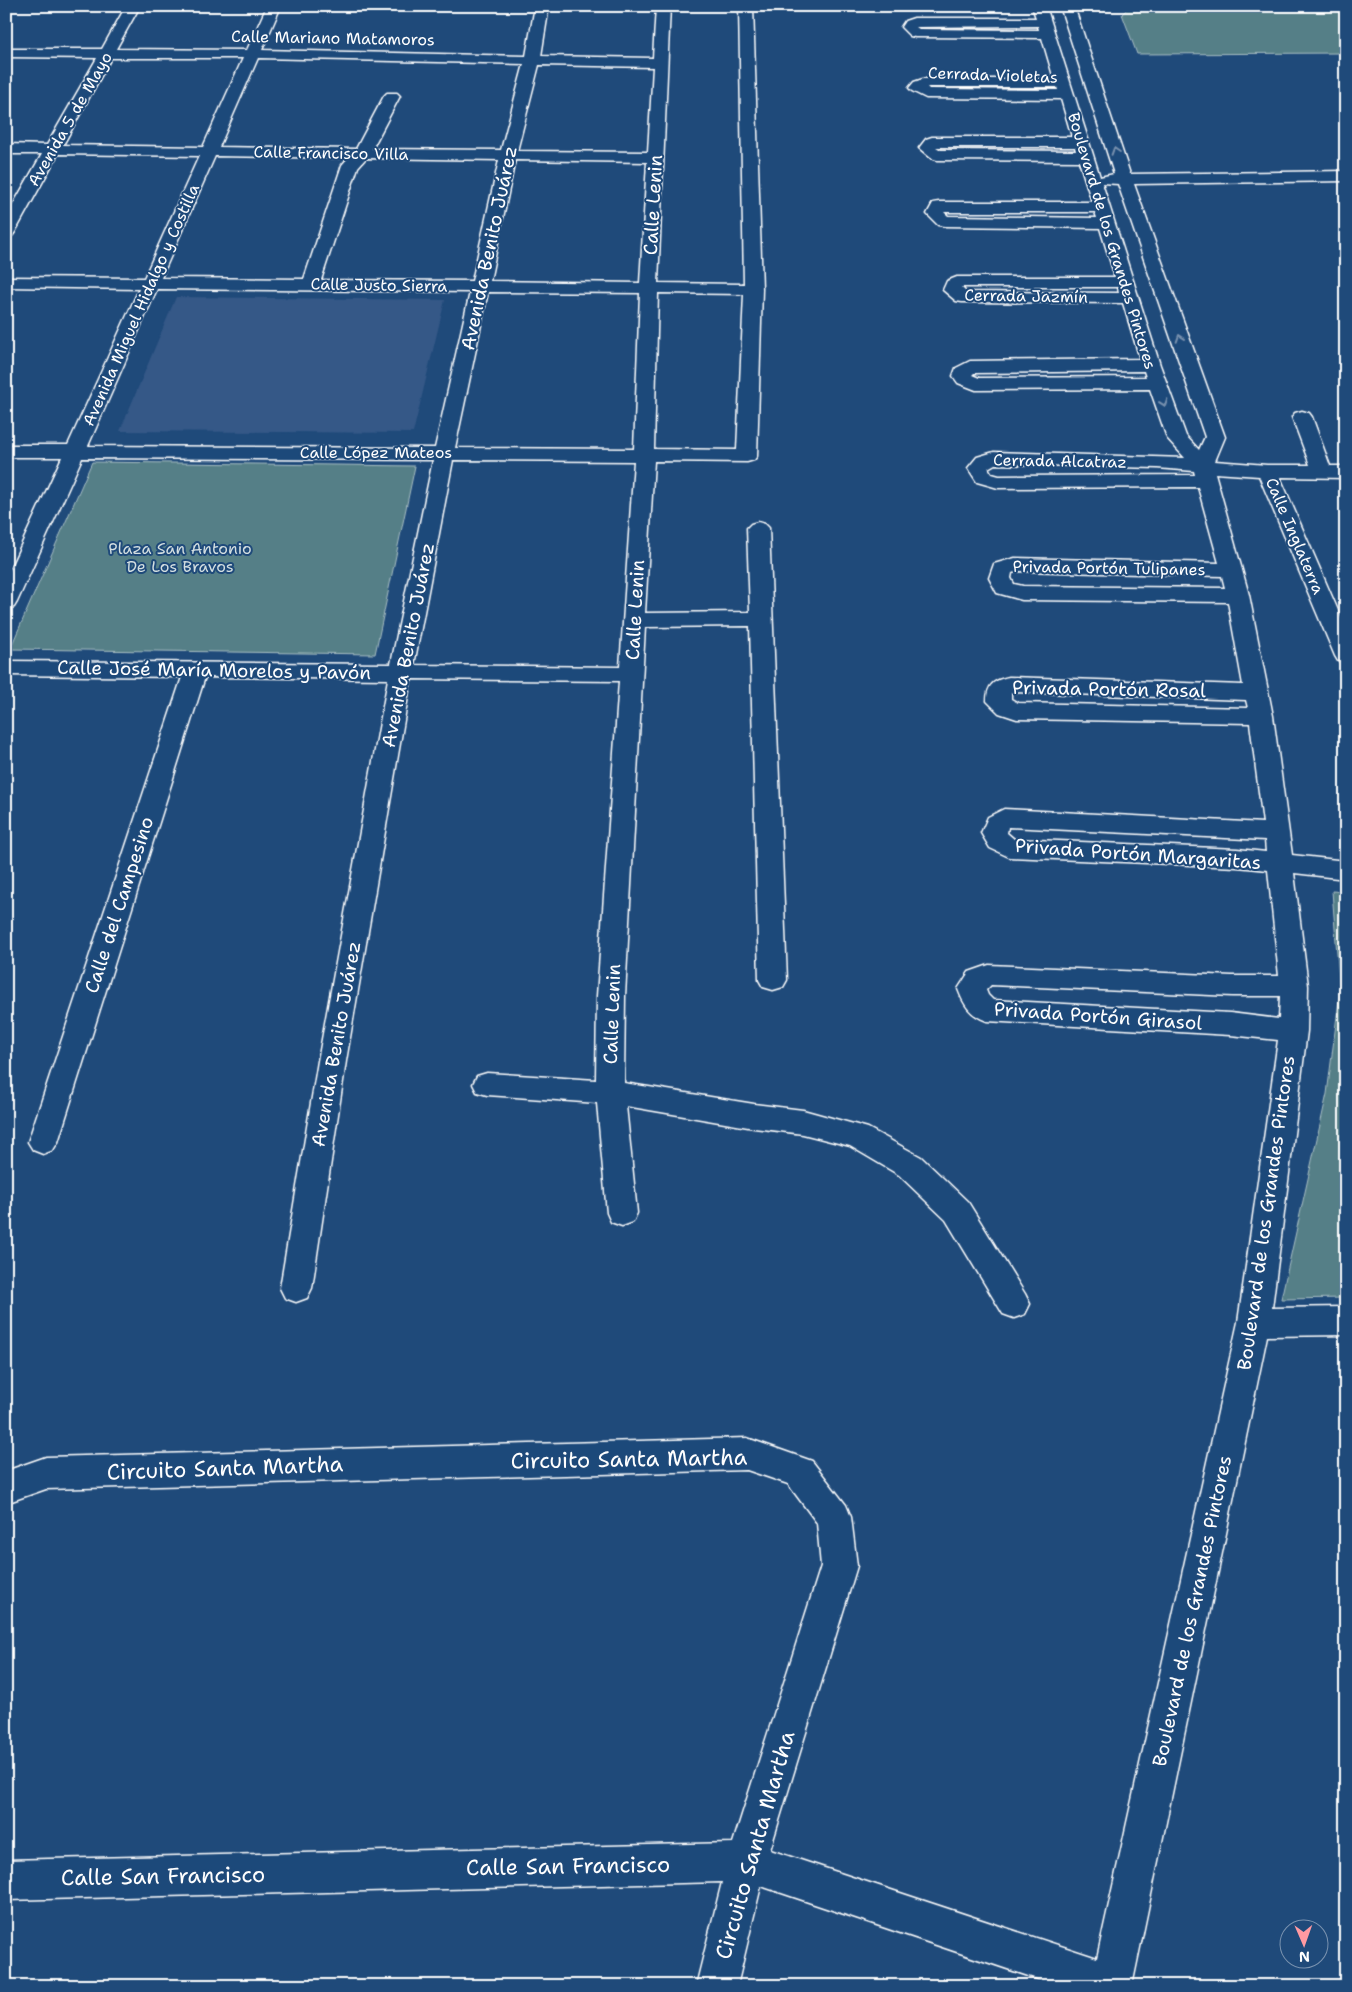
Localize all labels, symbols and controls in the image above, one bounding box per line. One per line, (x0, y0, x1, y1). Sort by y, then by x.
street label: Calle Mariano Matamoros (231, 26, 435, 50)
street label: Avenida 5 de Mayo (23, 48, 117, 190)
street label: Cerrada Violetas (928, 62, 1058, 88)
street label: Boulevard de los Grandes Pintores (1063, 110, 1161, 372)
street label: Calle Francisco Villa (253, 141, 409, 165)
street label: Avenida Benito Juárez (455, 144, 523, 352)
one-way arrow (1111, 148, 1121, 156)
street label: Calle Lenin (638, 154, 668, 256)
street label: Avenida Miguel Hidalgo y Costilla (78, 181, 204, 429)
street label: Calle Justo Sierra (311, 273, 448, 297)
street label: Cerrada Jazmín (964, 284, 1088, 308)
one-way arrow (1176, 334, 1186, 343)
one-way arrow (1159, 398, 1169, 407)
street label: Calle López Mateos (300, 442, 452, 463)
street label: Cerrada Alcatraz (993, 449, 1127, 473)
street label: Calle Inglaterra (1261, 475, 1329, 598)
park label: Plaza San Antonio De Los Bravos (108, 538, 252, 577)
street label: Avenida Benito Juárez (376, 540, 440, 750)
street label: Privada Portón Tulipanes (1012, 556, 1206, 580)
street label: Calle Lenin (620, 559, 650, 661)
street label: Calle José María Morelos y Pavón (57, 655, 371, 685)
street label: Privada Portón Rosal (1012, 675, 1206, 703)
street label: Calle del Campesino (79, 814, 159, 996)
street label: Privada Portón Margaritas (1014, 833, 1262, 875)
street label: Avenida Benito Juárez (306, 939, 366, 1149)
street label: Calle Lenin (598, 963, 626, 1065)
street label: Privada Portón Girasol (993, 996, 1203, 1036)
street label: Boulevard de los Grandes Pintores (1232, 1054, 1300, 1372)
street label: Circuito Santa Martha (510, 1442, 748, 1476)
street label: Circuito Santa Martha (106, 1449, 344, 1487)
street label: Boulevard de los Grandes Pintores (1147, 1453, 1237, 1769)
street label: Circuito Santa Martha (708, 1727, 802, 1963)
street label: Calle San Francisco (466, 1850, 670, 1882)
street label: Calle San Francisco (61, 1860, 265, 1892)
north arrow (1280, 1920, 1330, 1970)
text: N (1299, 1948, 1310, 1966)

